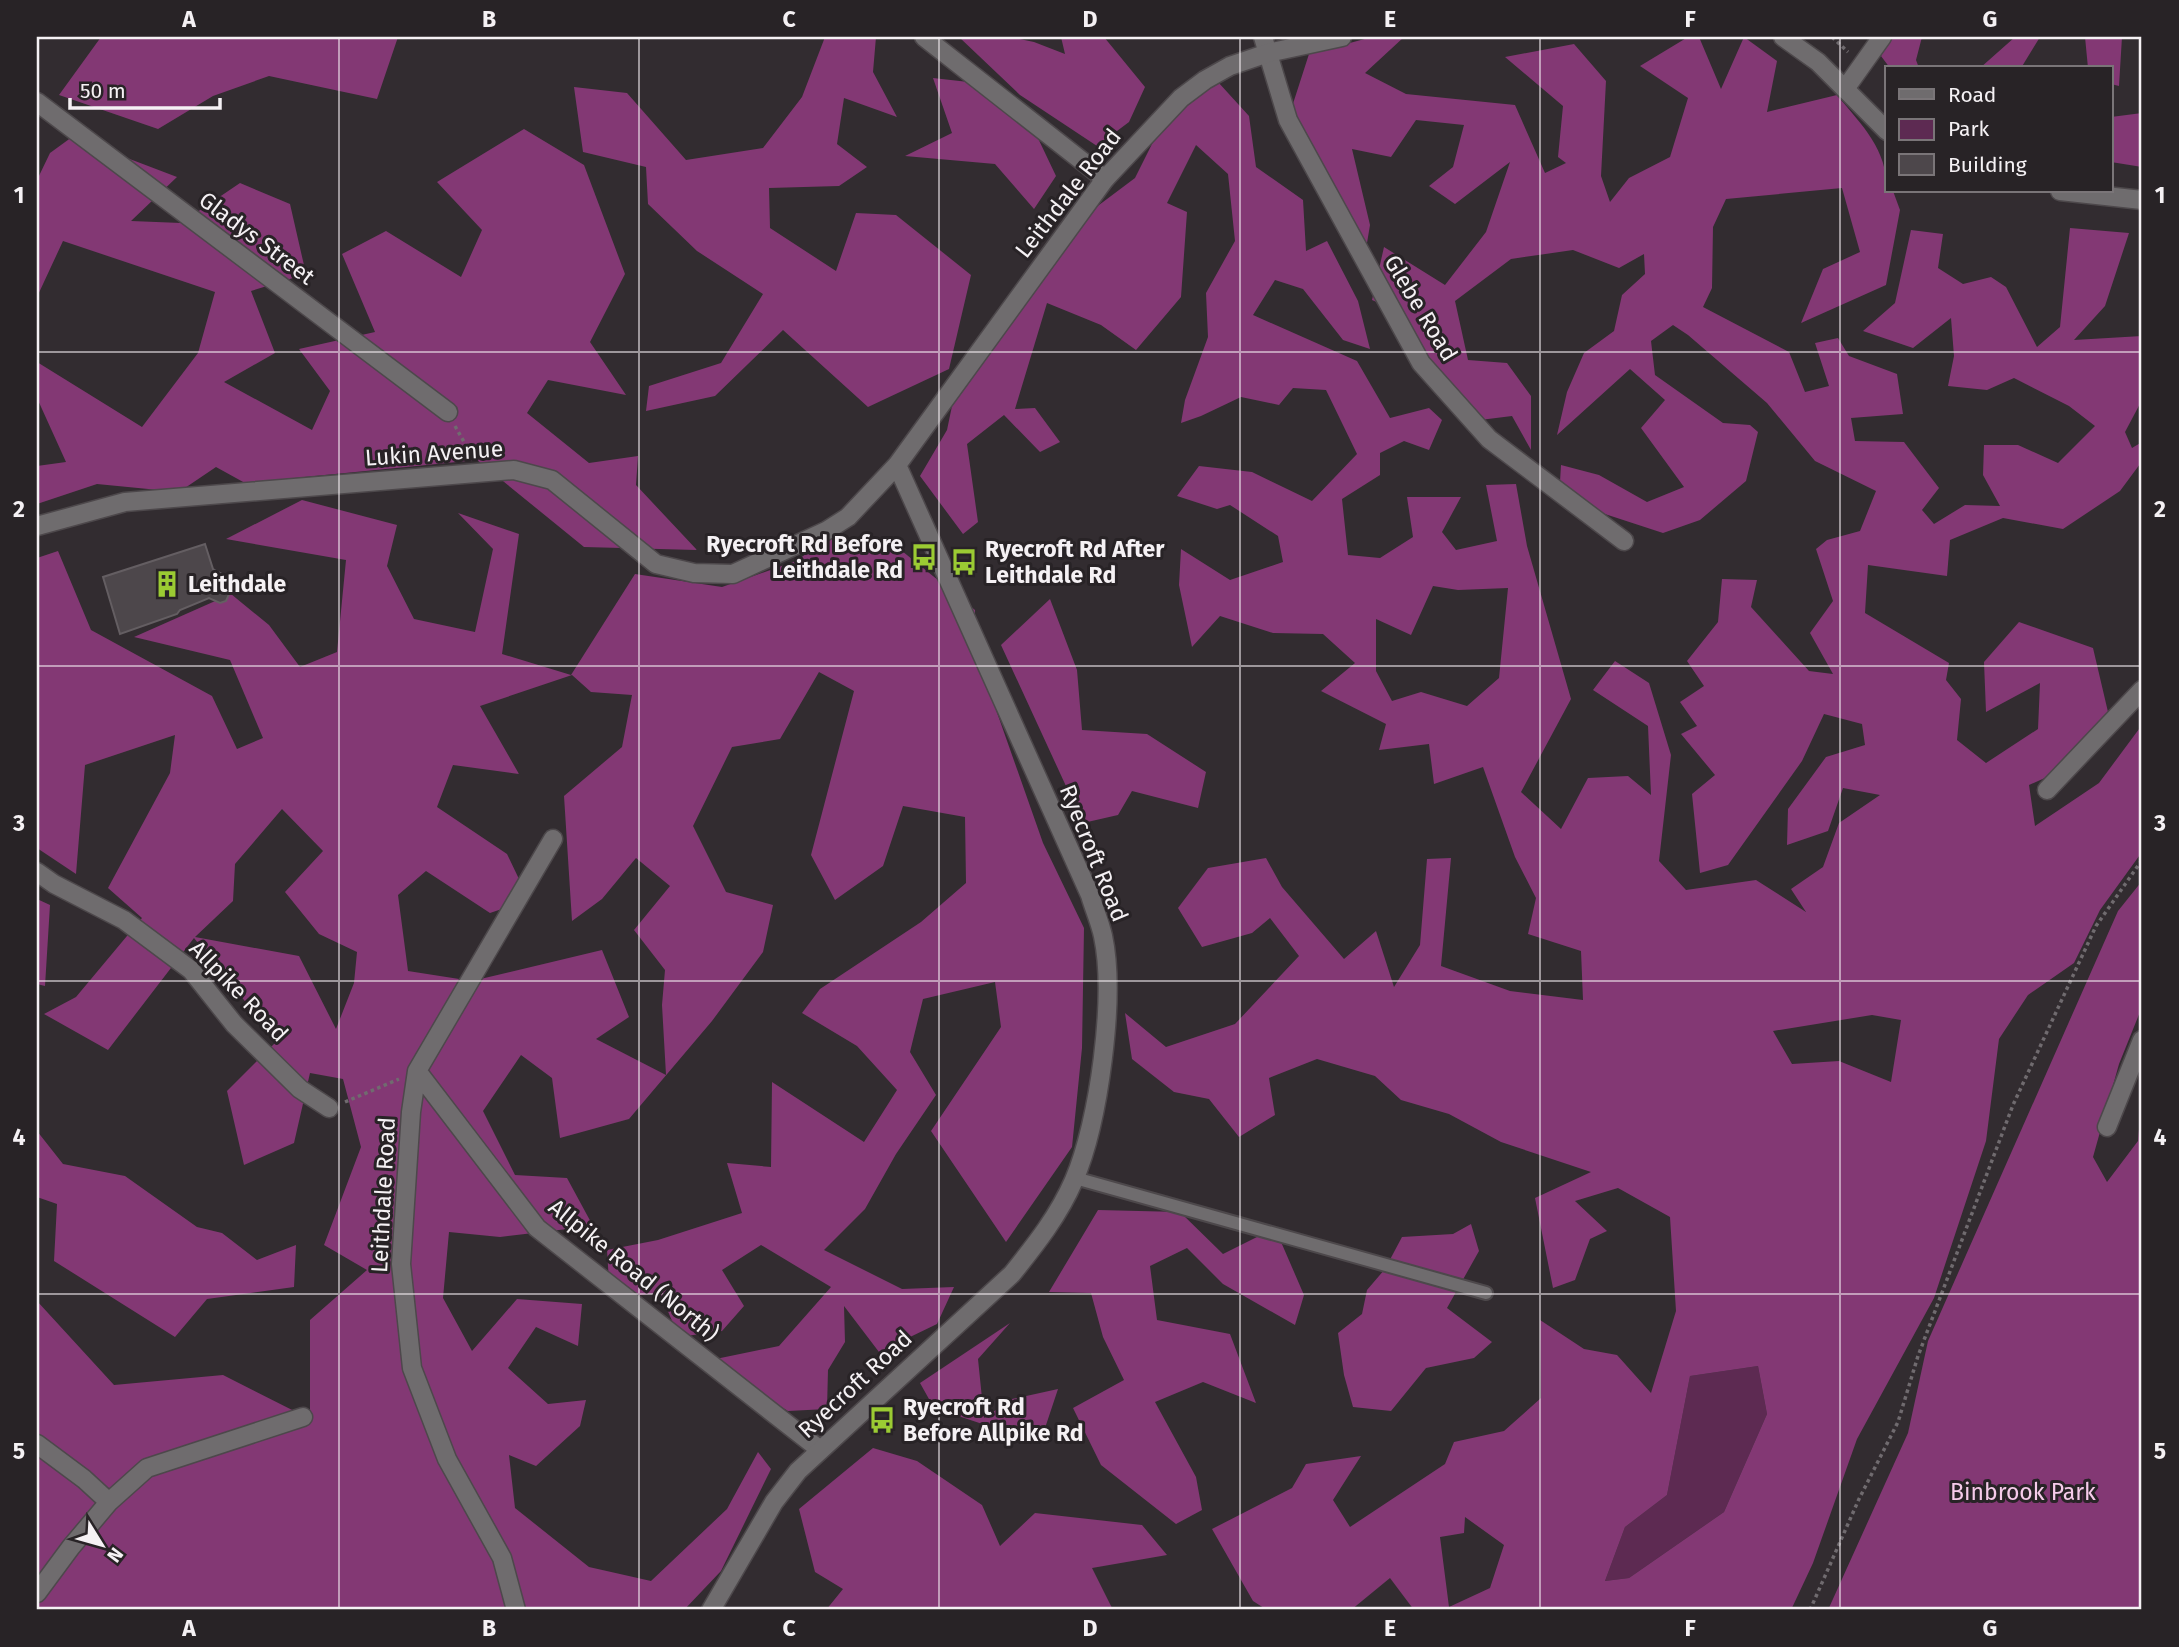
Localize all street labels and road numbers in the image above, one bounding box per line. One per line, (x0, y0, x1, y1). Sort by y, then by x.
street label: Leithdale Road (1009, 123, 1127, 263)
street label: Gladys Street (194, 185, 321, 291)
street label: Glebe Road (1378, 250, 1464, 366)
street label: Lukin Avenue (364, 434, 504, 472)
street label: Ryecroft Road (1054, 780, 1134, 926)
street label: Allpike Road (184, 935, 294, 1047)
street label: Leithdale Road (365, 1116, 401, 1274)
street label: Allpike Road (North) (543, 1193, 725, 1347)
street label: Ryecroft Road (792, 1324, 918, 1444)

